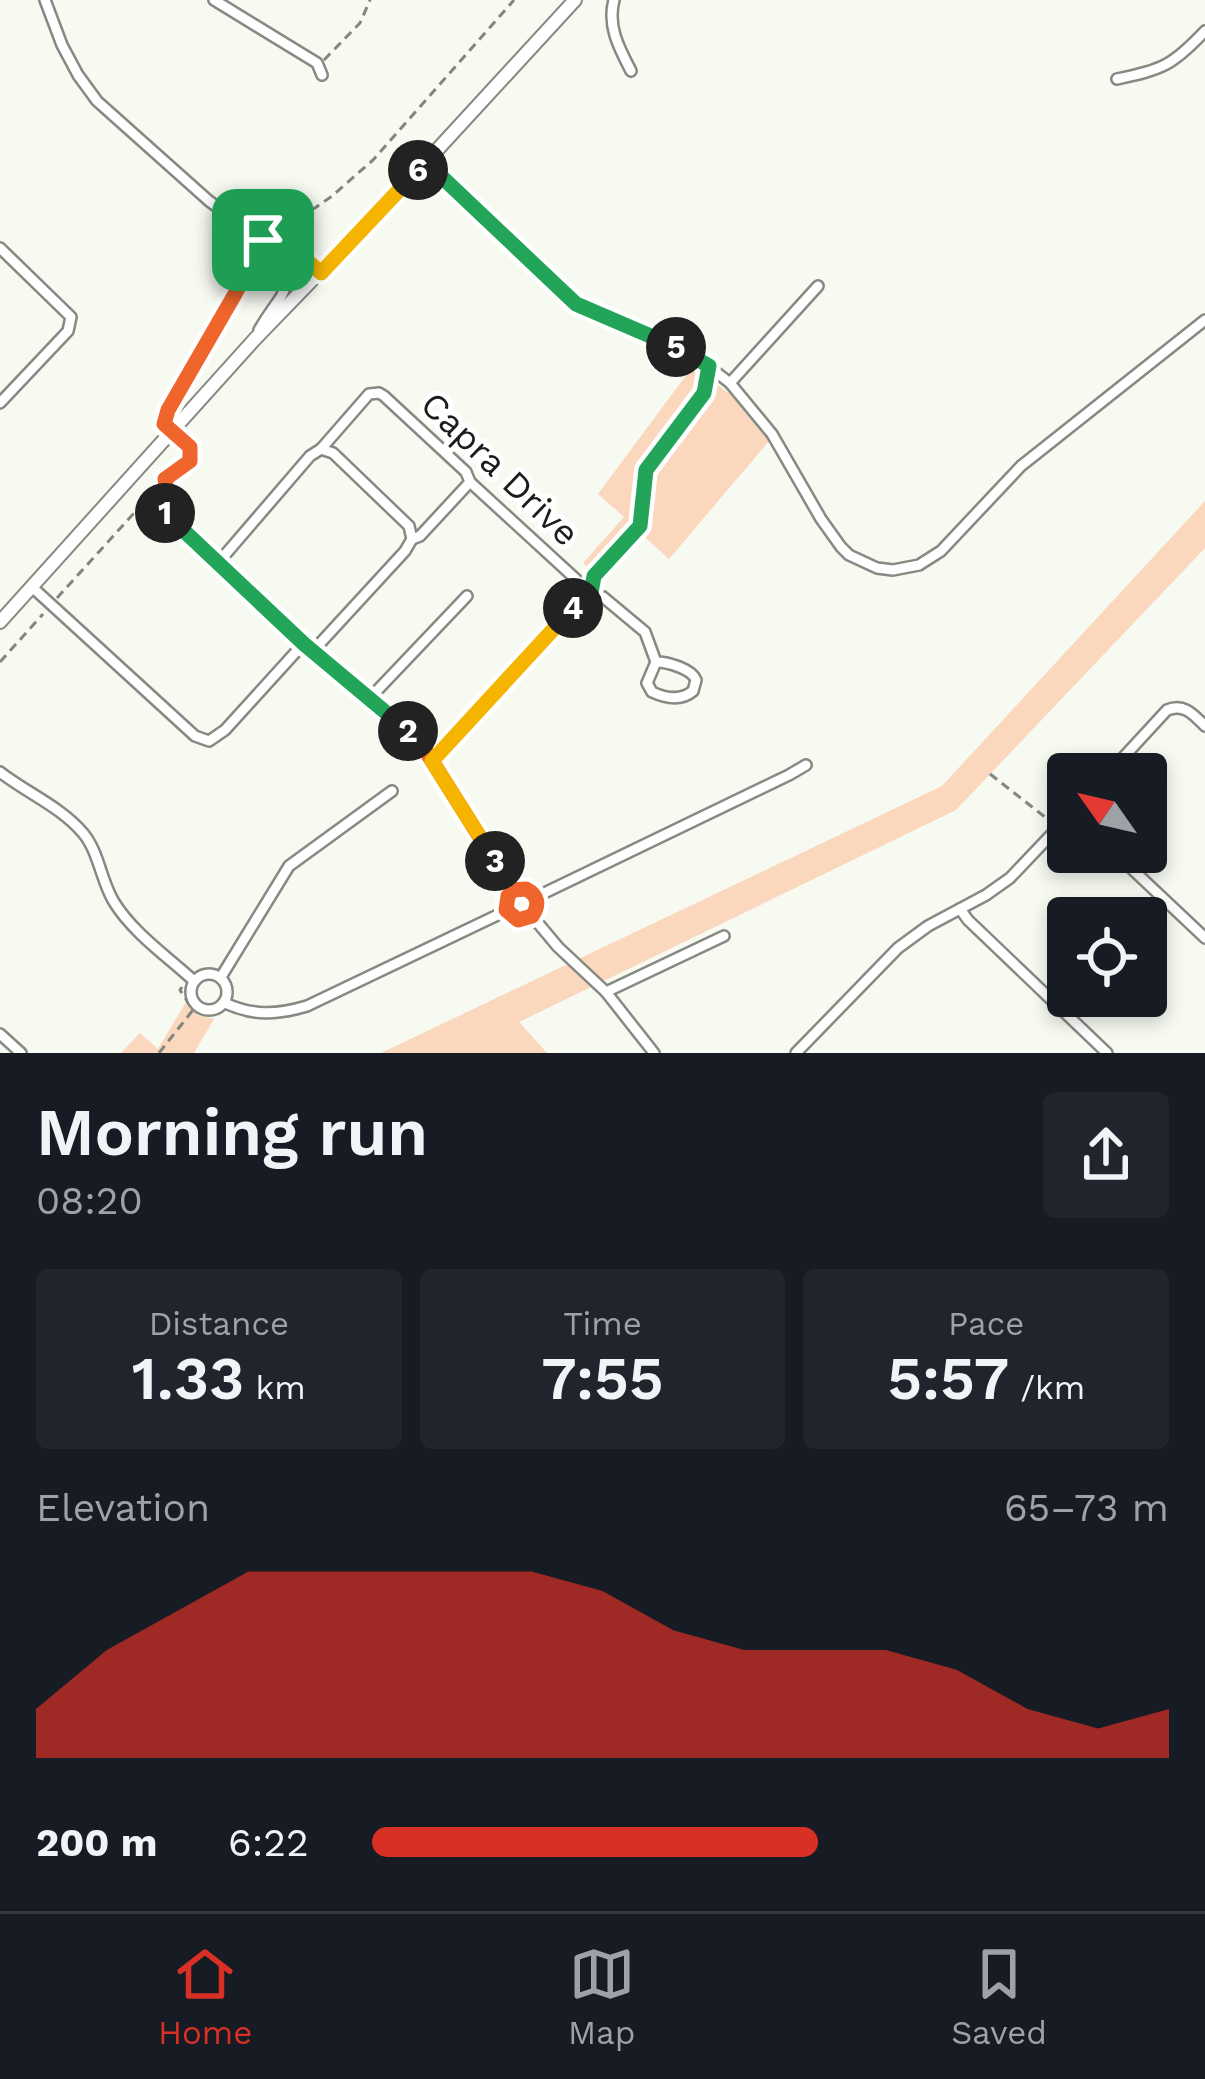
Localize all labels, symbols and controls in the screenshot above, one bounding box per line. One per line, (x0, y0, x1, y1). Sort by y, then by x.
pin: 6 (388, 140, 448, 200)
text: 6 (408, 150, 428, 189)
pin (212, 189, 314, 291)
icon: arrive (230, 207, 296, 273)
pin: 5 (646, 317, 706, 377)
text: 5 (666, 327, 686, 366)
street label: Capra Drive (412, 383, 588, 555)
pin: 1 (135, 483, 195, 543)
text: 1 (158, 493, 172, 532)
pin: 4 (543, 578, 603, 638)
text: 4 (562, 588, 584, 627)
pin: 2 (378, 701, 438, 761)
text: 2 (398, 711, 418, 750)
north arrow (1047, 753, 1167, 873)
map controls (1047, 753, 1167, 1017)
pin: 3 (465, 831, 525, 891)
text: 3 (485, 841, 505, 880)
button: locate (1047, 897, 1167, 1017)
button: share (1043, 1092, 1169, 1218)
text: Morning run (36, 1094, 428, 1171)
text: 08:20 (36, 1178, 143, 1223)
text: Distance (149, 1304, 289, 1343)
text: Time (563, 1304, 642, 1343)
text: Pace (948, 1304, 1024, 1343)
text: 1.33 (132, 1343, 244, 1414)
text: 7:55 (541, 1343, 664, 1414)
text: 5:57 (887, 1343, 1009, 1414)
text: km (244, 1368, 306, 1407)
text: /km (1009, 1368, 1085, 1407)
text: Elevation (36, 1485, 210, 1530)
text: 65–73 m (1004, 1485, 1169, 1530)
text: 200 m (36, 1820, 157, 1865)
text: 6:22 (228, 1820, 309, 1865)
tab: Home (158, 1941, 252, 2052)
tab: Map (568, 1941, 635, 2052)
tab: Saved (951, 1941, 1047, 2052)

